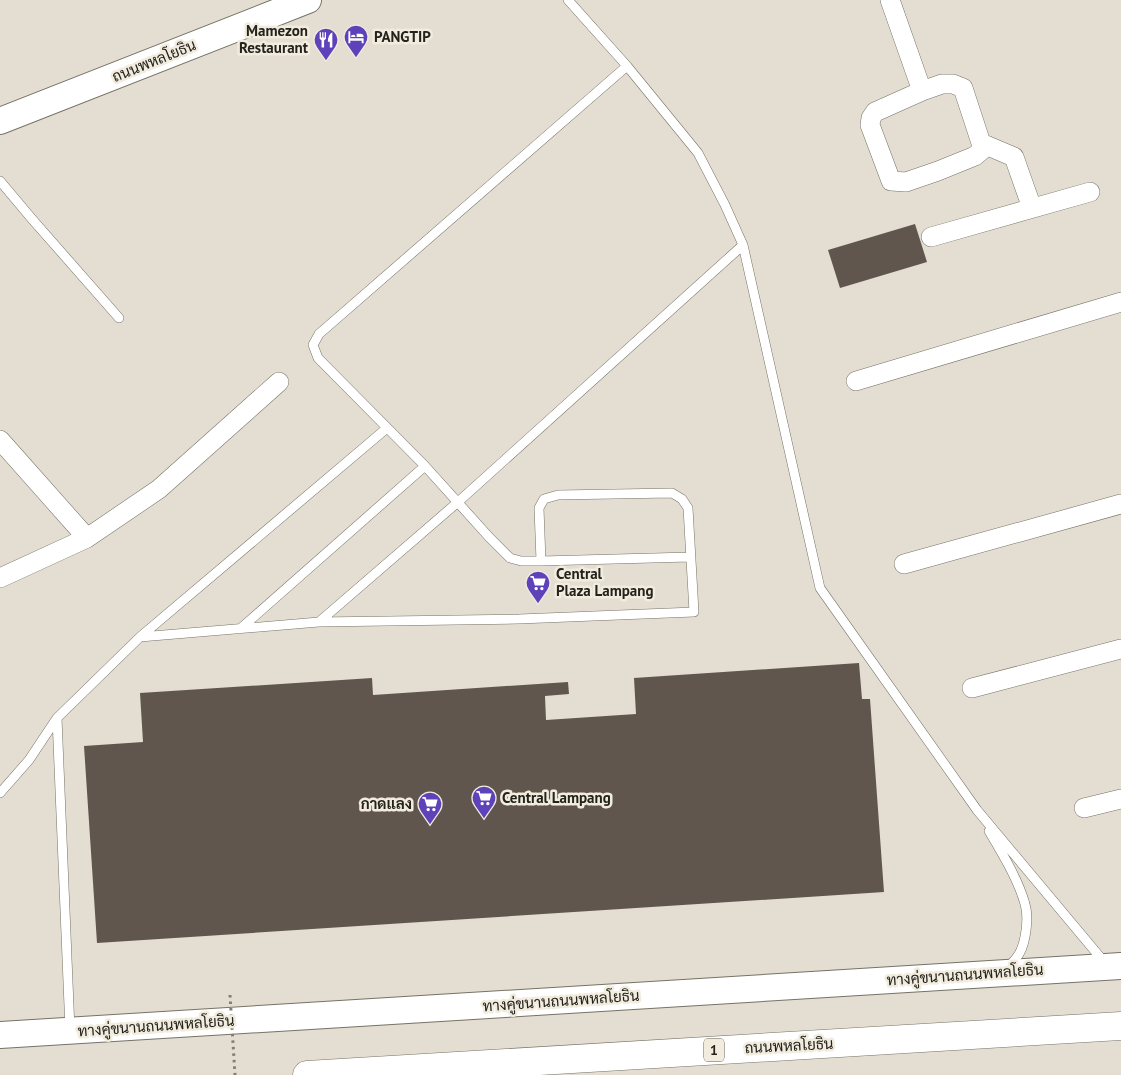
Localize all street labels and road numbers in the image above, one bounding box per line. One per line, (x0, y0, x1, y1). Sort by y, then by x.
street label: ถนนพหลโยธิน (109, 35, 199, 86)
street label: ทางคู่ขนานถนนพหลโยธิน (886, 960, 1044, 990)
street label: ทางคู่ขนานถนนพหลโยธิน (482, 986, 640, 1016)
street label: ทางคู่ขนานถนนพหลโยธิน (77, 1011, 235, 1041)
street label: ถนนพหลโยธิน (744, 1034, 834, 1057)
road number: 1 (704, 1038, 724, 1062)

